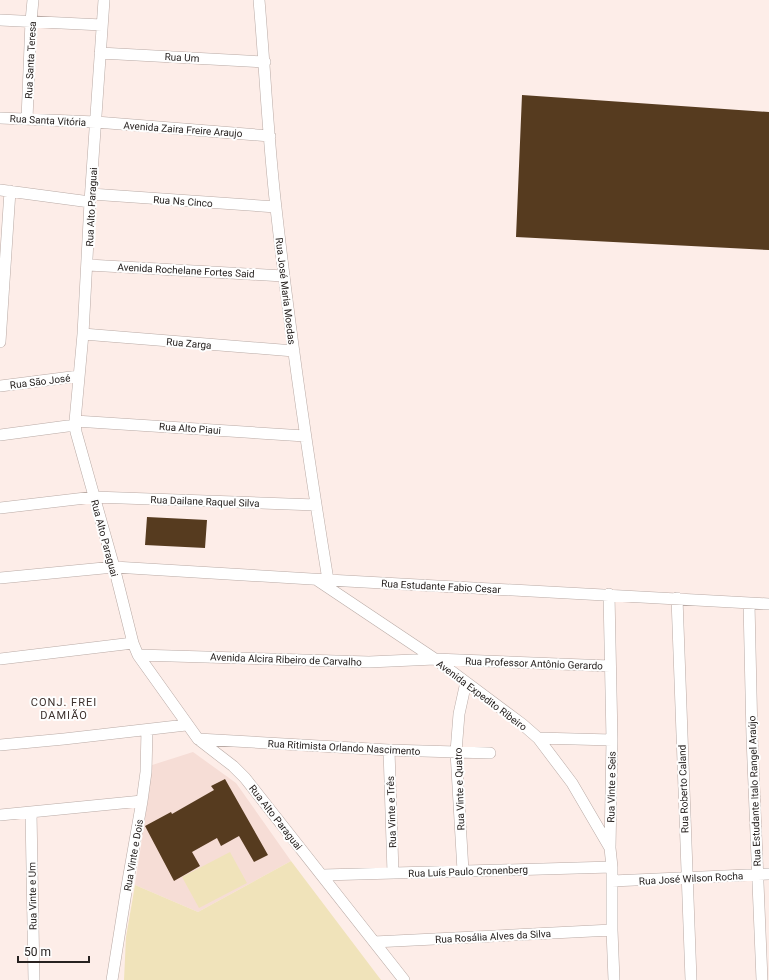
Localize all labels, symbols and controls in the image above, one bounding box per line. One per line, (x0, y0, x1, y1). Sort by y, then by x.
street label: Rua Santa Teresa (23, 21, 38, 99)
street label: Rua Um (164, 51, 200, 64)
street label: Rua Santa Vitória (9, 113, 87, 128)
street label: Avenida Zaira Freire Araujo (123, 120, 243, 139)
street label: Rua Alto Paraguai (84, 167, 99, 247)
street label: Rua Ns Cinco (153, 194, 213, 209)
street label: Rua José Maria Moedas (273, 237, 298, 345)
street label: Avenida Rochelane Fortes Said (117, 261, 255, 280)
street label: Rua Zarga (166, 336, 212, 351)
street label: Rua São José (9, 372, 71, 391)
street label: Rua Alto Piaui (159, 421, 221, 436)
street label: Rua Dailane Raquel Silva (150, 494, 260, 509)
street label: Rua Alto Paraguai (89, 498, 120, 578)
street label: Rua Estudante Fabio Cesar (381, 578, 502, 595)
street label: Avenida Alcira Ribeiro de Carvalho (210, 651, 362, 668)
street label: Rua Professor Antônio Gerardo (465, 656, 603, 671)
street label: Avenida Expedito Ribeiro (435, 658, 529, 733)
district label: CONJ. FREI DAMIÃO (31, 696, 97, 722)
street label: Rua Estudante Italo Rangel Araújo (746, 715, 763, 866)
street label: Rua Ritimista Orlando Nascimento (267, 738, 421, 757)
street label: Rua Roberto Caland (676, 745, 691, 833)
street label: Rua Vinte e Quatro (453, 747, 466, 831)
street label: Rua Vinte e Seis (605, 751, 618, 823)
street label: Rua Vinte e Três (385, 776, 398, 848)
street label: Rua Alto Paraguai (247, 783, 304, 852)
street label: Rua Vinte e Dois (122, 818, 145, 892)
street label: Rua Vinte e Um (26, 862, 39, 930)
street label: Rua Luís Paulo Cronenberg (408, 864, 528, 879)
street label: Rua José Wilson Rocha (639, 870, 743, 887)
street label: Rua Rosália Alves da Silva (435, 928, 551, 945)
scale bar (18, 938, 89, 964)
text: 50 m (24, 945, 51, 959)

